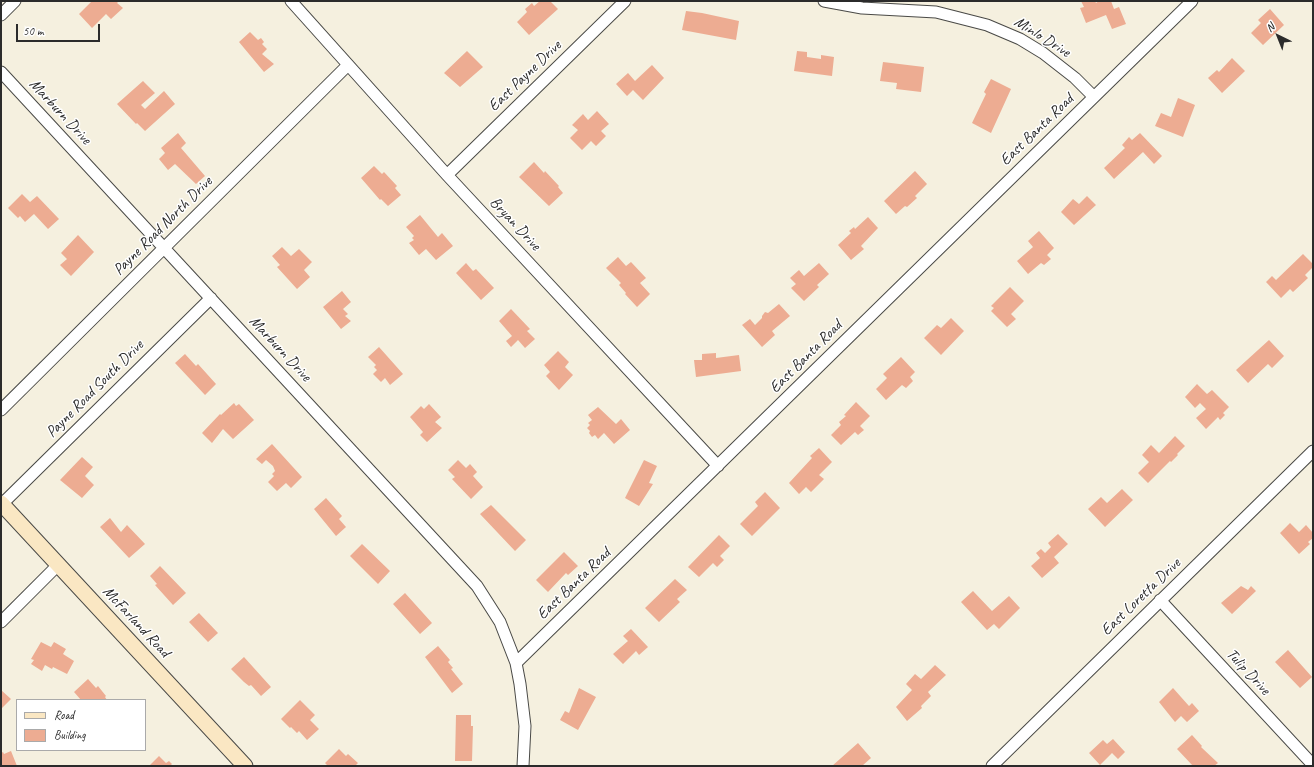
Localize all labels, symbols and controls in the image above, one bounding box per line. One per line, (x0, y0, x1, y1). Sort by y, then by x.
street label: Minlo Drive (1010, 12, 1074, 62)
scale bar (18, 16, 102, 42)
north arrow (1258, 16, 1298, 56)
text: N (1263, 20, 1277, 35)
text: 50 m (23, 23, 43, 39)
street label: East Payne Drive (485, 36, 565, 116)
street label: Marburn Drive (25, 75, 95, 149)
street label: East Banta Road (996, 90, 1078, 170)
street label: Payne Road North Drive (110, 173, 216, 279)
street label: Bryan Drive (485, 193, 545, 255)
street label: Marburn Drive (245, 312, 315, 386)
street label: East Banta Road (766, 317, 846, 397)
street label: Payne Road South Drive (42, 336, 148, 442)
street label: East Banta Road (533, 544, 615, 624)
street label: East Loretta Drive (1097, 554, 1185, 640)
street label: McFarland Road (98, 582, 174, 662)
street label: Tulip Drive (1222, 645, 1274, 699)
legend (16, 699, 146, 751)
text: Road (54, 707, 74, 723)
text: Building (54, 727, 86, 743)

